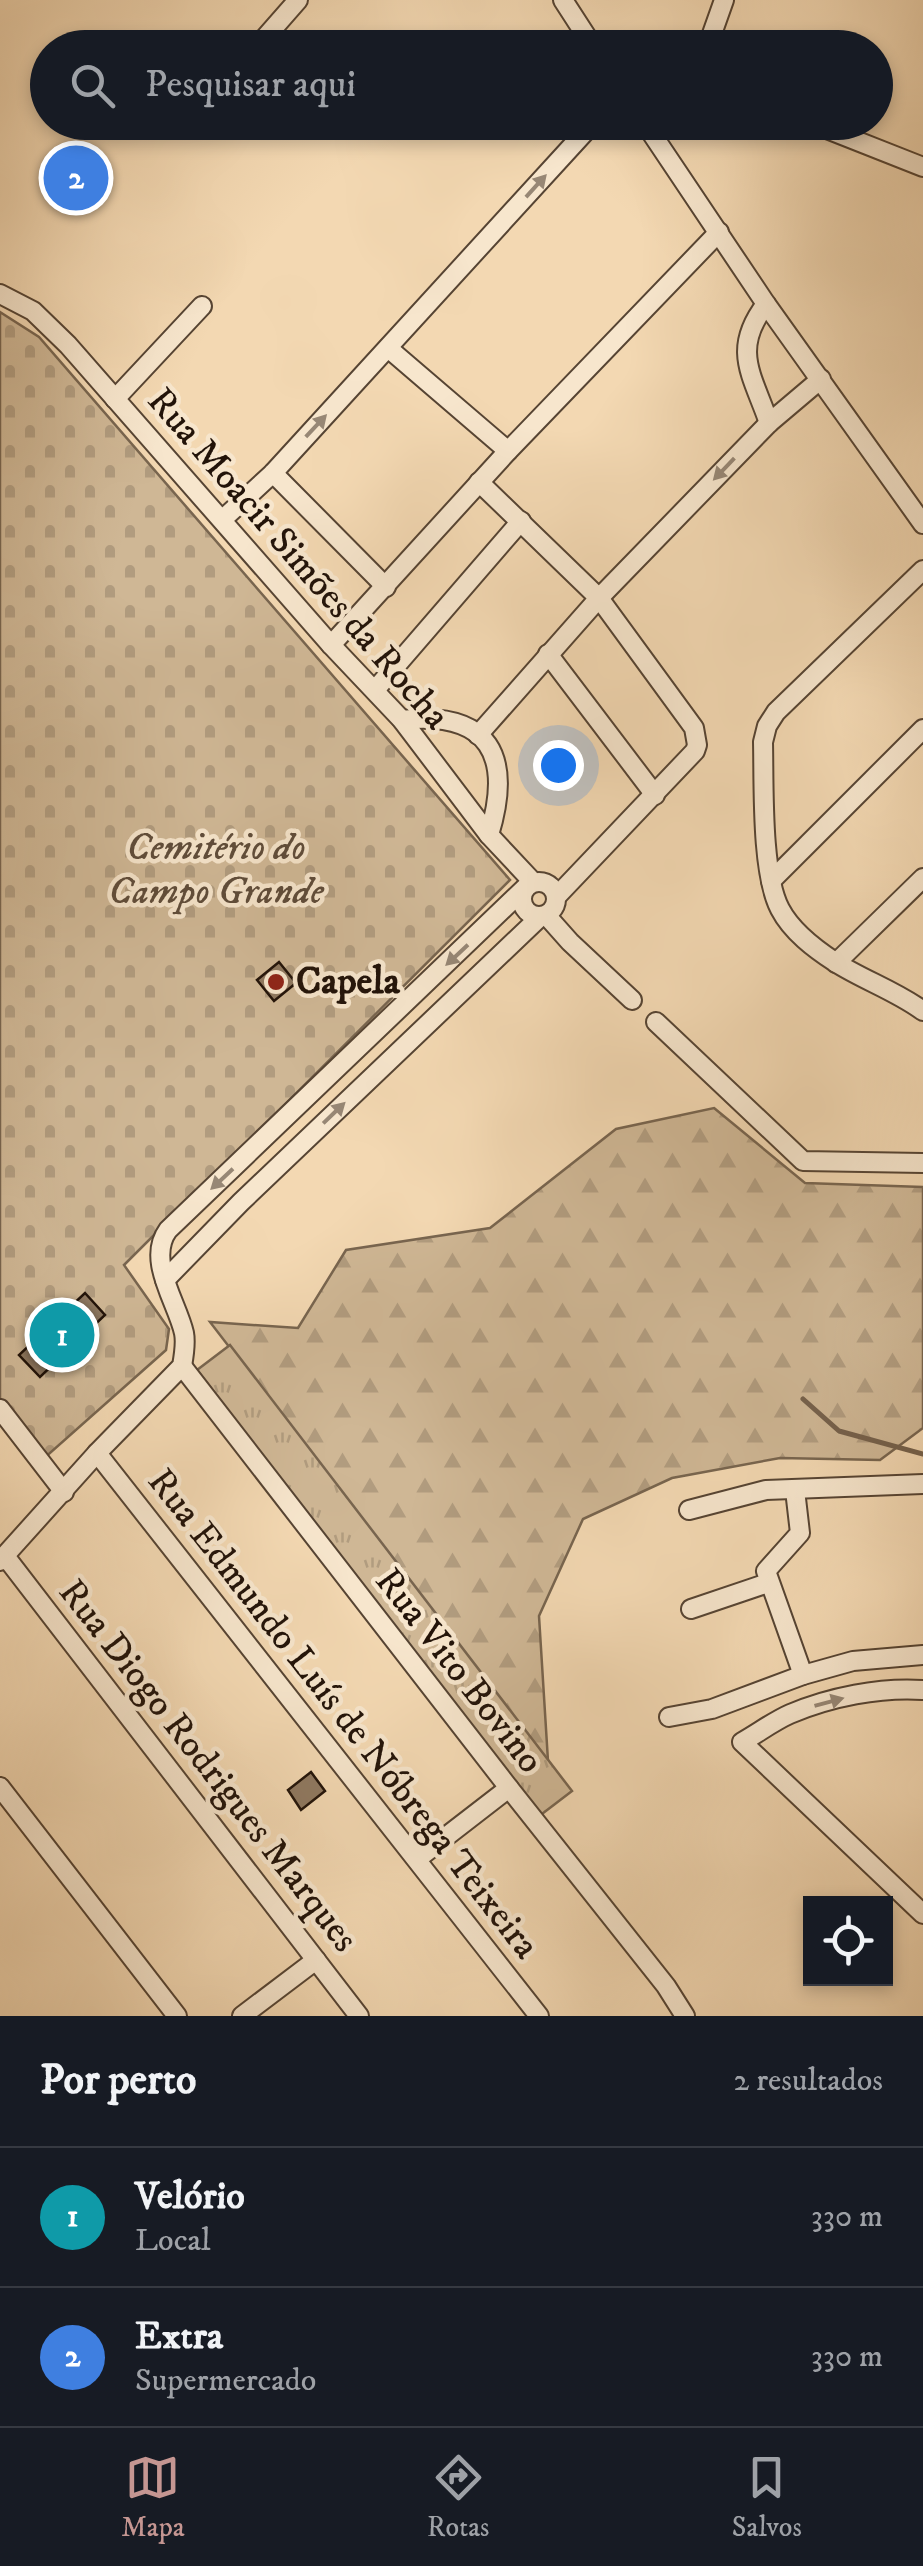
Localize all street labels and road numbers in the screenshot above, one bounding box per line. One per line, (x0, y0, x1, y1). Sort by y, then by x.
street label: Rua Moacir Simões da Rocha (136, 378, 460, 740)
street label: Rua Edmundo Luís de Nóbrega Teixeira (137, 1459, 549, 1969)
street label: Rua Vito Bovino (364, 1559, 554, 1783)
street label: Rua Diogo Rodrigues Marques (47, 1570, 369, 1962)

